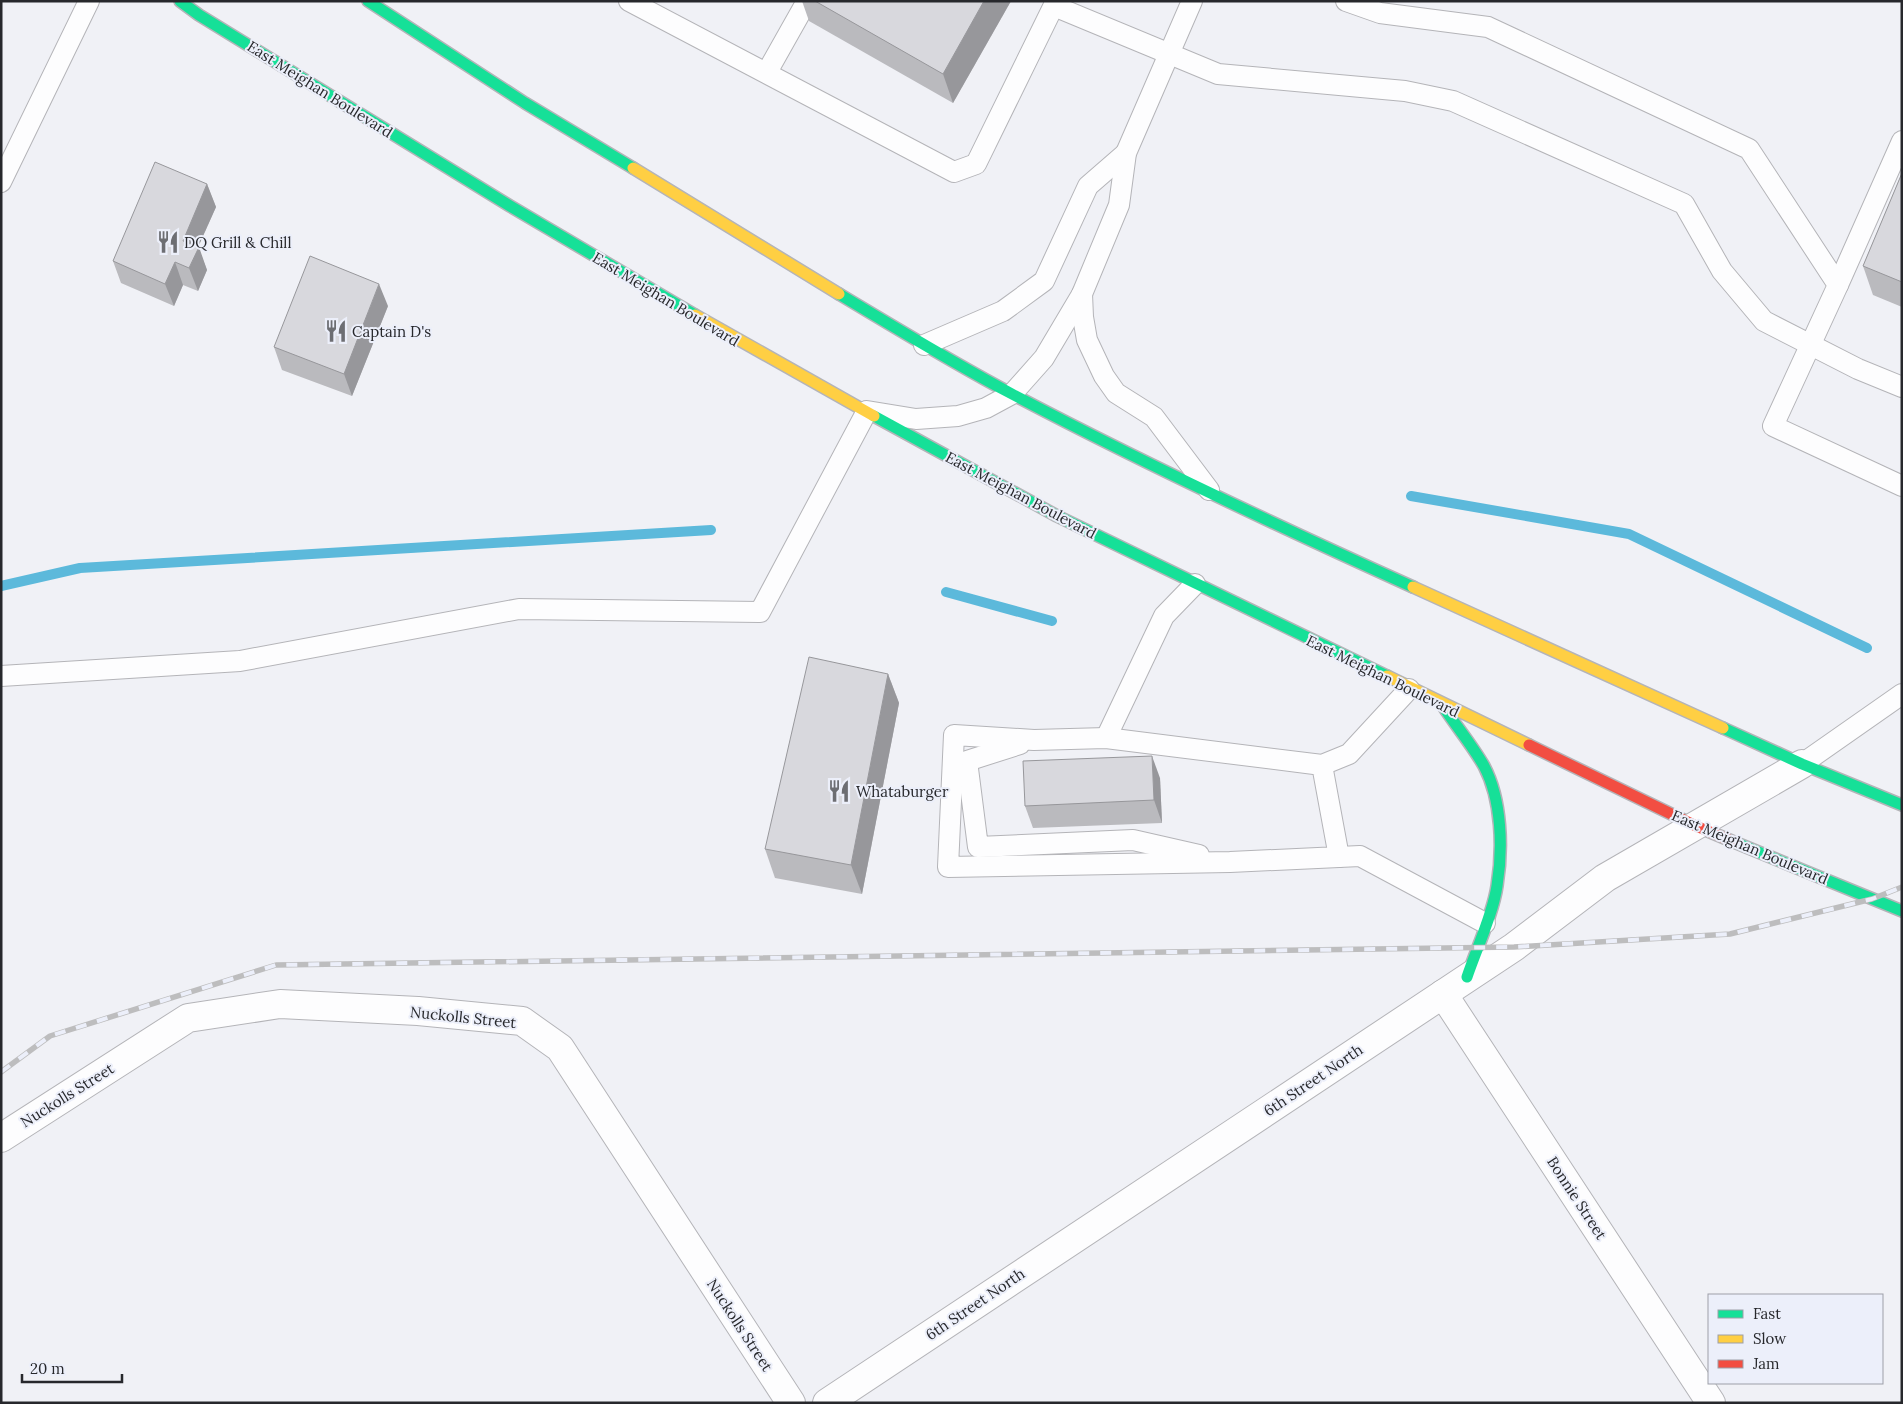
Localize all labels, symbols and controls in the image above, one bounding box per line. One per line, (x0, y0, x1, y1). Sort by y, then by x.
street label: East Meighan Boulevard (244, 36, 396, 142)
restaurant icon: DQ Grill & Chill (155, 229, 181, 255)
place label: DQ Grill & Chill (184, 233, 292, 252)
street label: East Meighan Boulevard (589, 248, 743, 350)
restaurant icon: Captain D's (323, 318, 349, 344)
place label: Captain D's (352, 322, 431, 341)
street label: East Meighan Boulevard (942, 447, 1100, 543)
street label: East Meighan Boulevard (1303, 631, 1463, 721)
restaurant icon: Whataburger (826, 778, 852, 804)
place label: Whataburger (856, 782, 949, 801)
street label: East Meighan Boulevard (1669, 805, 1831, 889)
street label: Nuckolls Street (409, 1002, 517, 1032)
street label: 6th Street North (1260, 1040, 1366, 1120)
street label: Nuckolls Street (17, 1059, 117, 1131)
street label: Bonnie Street (1543, 1153, 1611, 1243)
street label: 6th Street North (922, 1264, 1028, 1344)
street label: Nuckolls Street (703, 1275, 777, 1375)
legend (1708, 1294, 1883, 1384)
text: Fast (1753, 1304, 1781, 1323)
text: Slow (1753, 1329, 1786, 1348)
scale bar (22, 1352, 122, 1384)
text: Jam (1752, 1354, 1780, 1373)
text: 20 m (30, 1359, 65, 1378)

